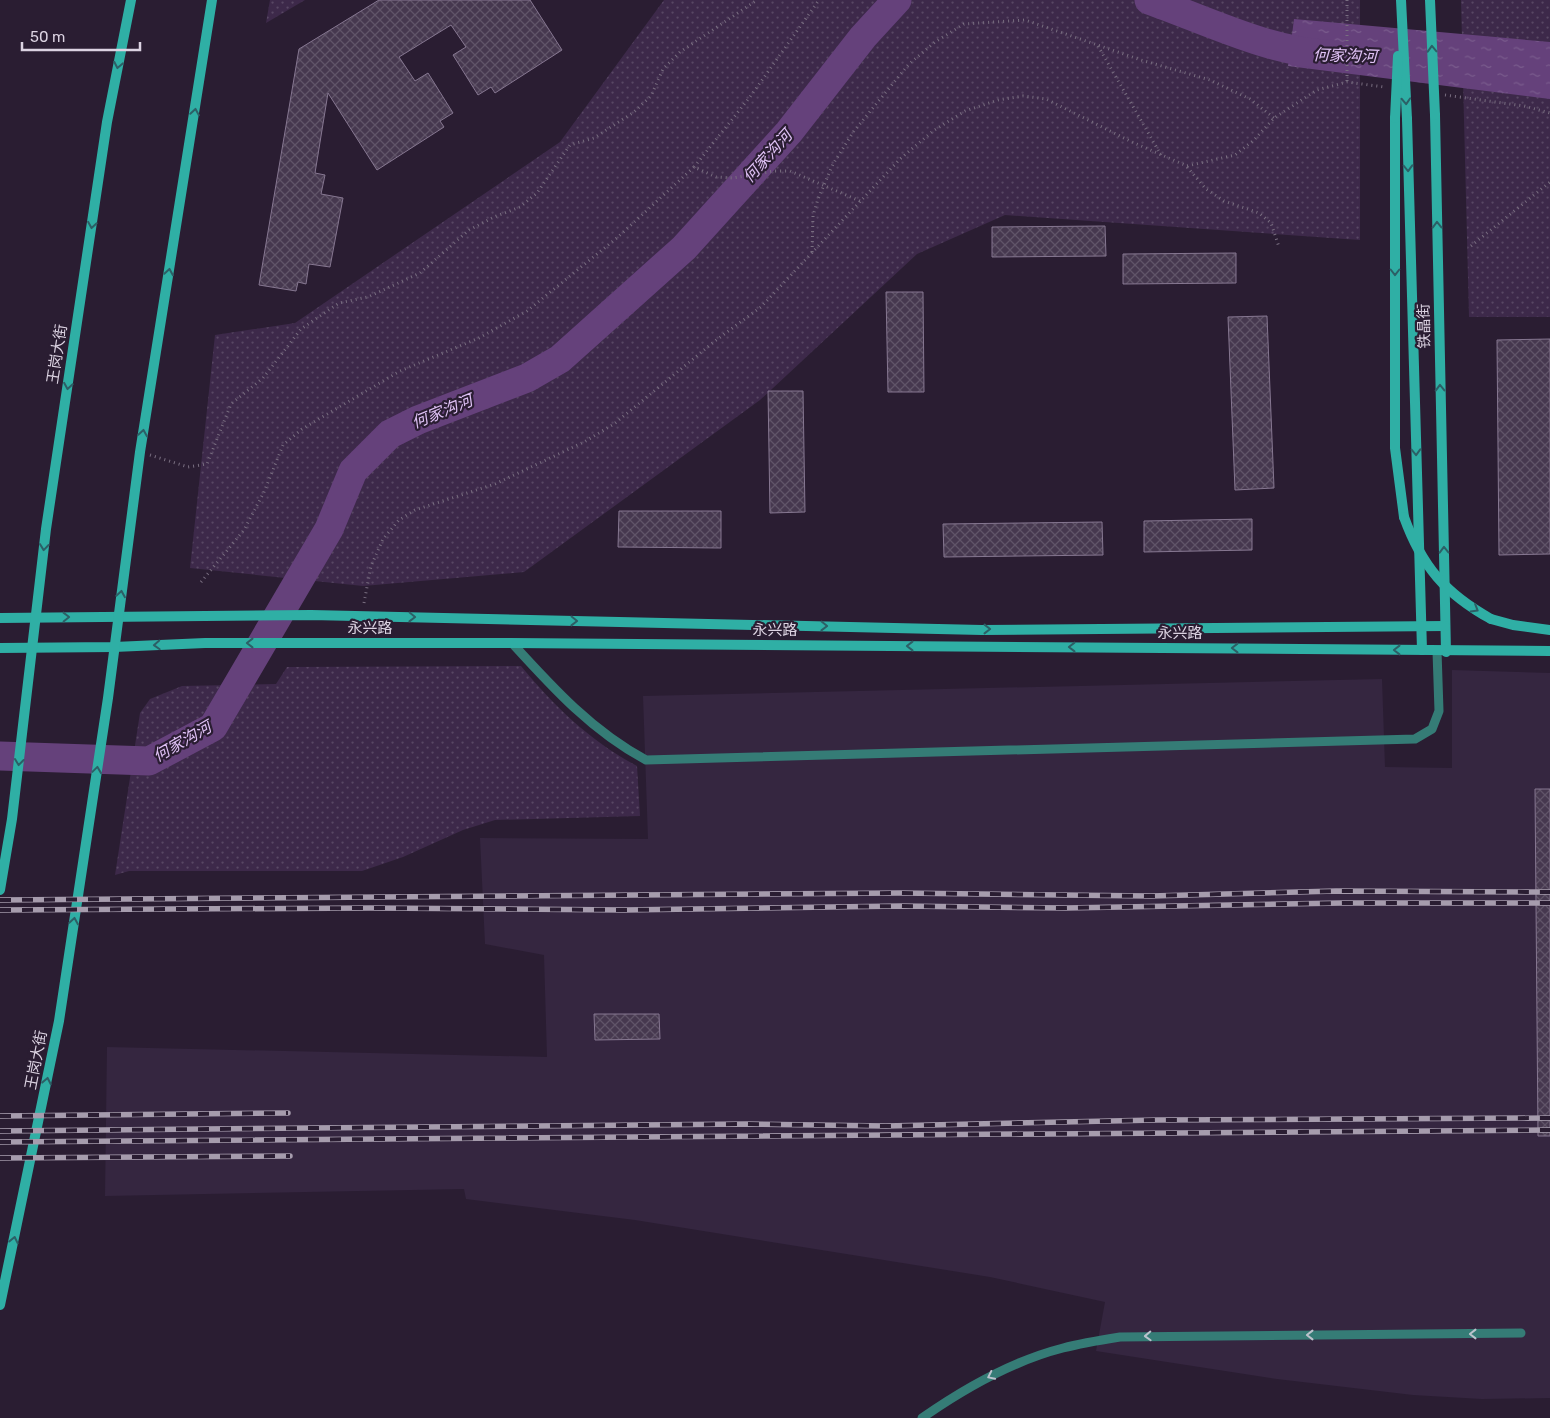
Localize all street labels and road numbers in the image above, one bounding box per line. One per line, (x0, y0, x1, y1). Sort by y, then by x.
street label: 铁晶街 (1415, 303, 1433, 349)
street label: 王岗大街 (43, 323, 71, 385)
street label: 永兴路 (347, 619, 393, 637)
street label: 永兴路 (752, 621, 798, 639)
street label: 永兴路 (1157, 624, 1203, 642)
street label: 王岗大街 (21, 1029, 51, 1091)

